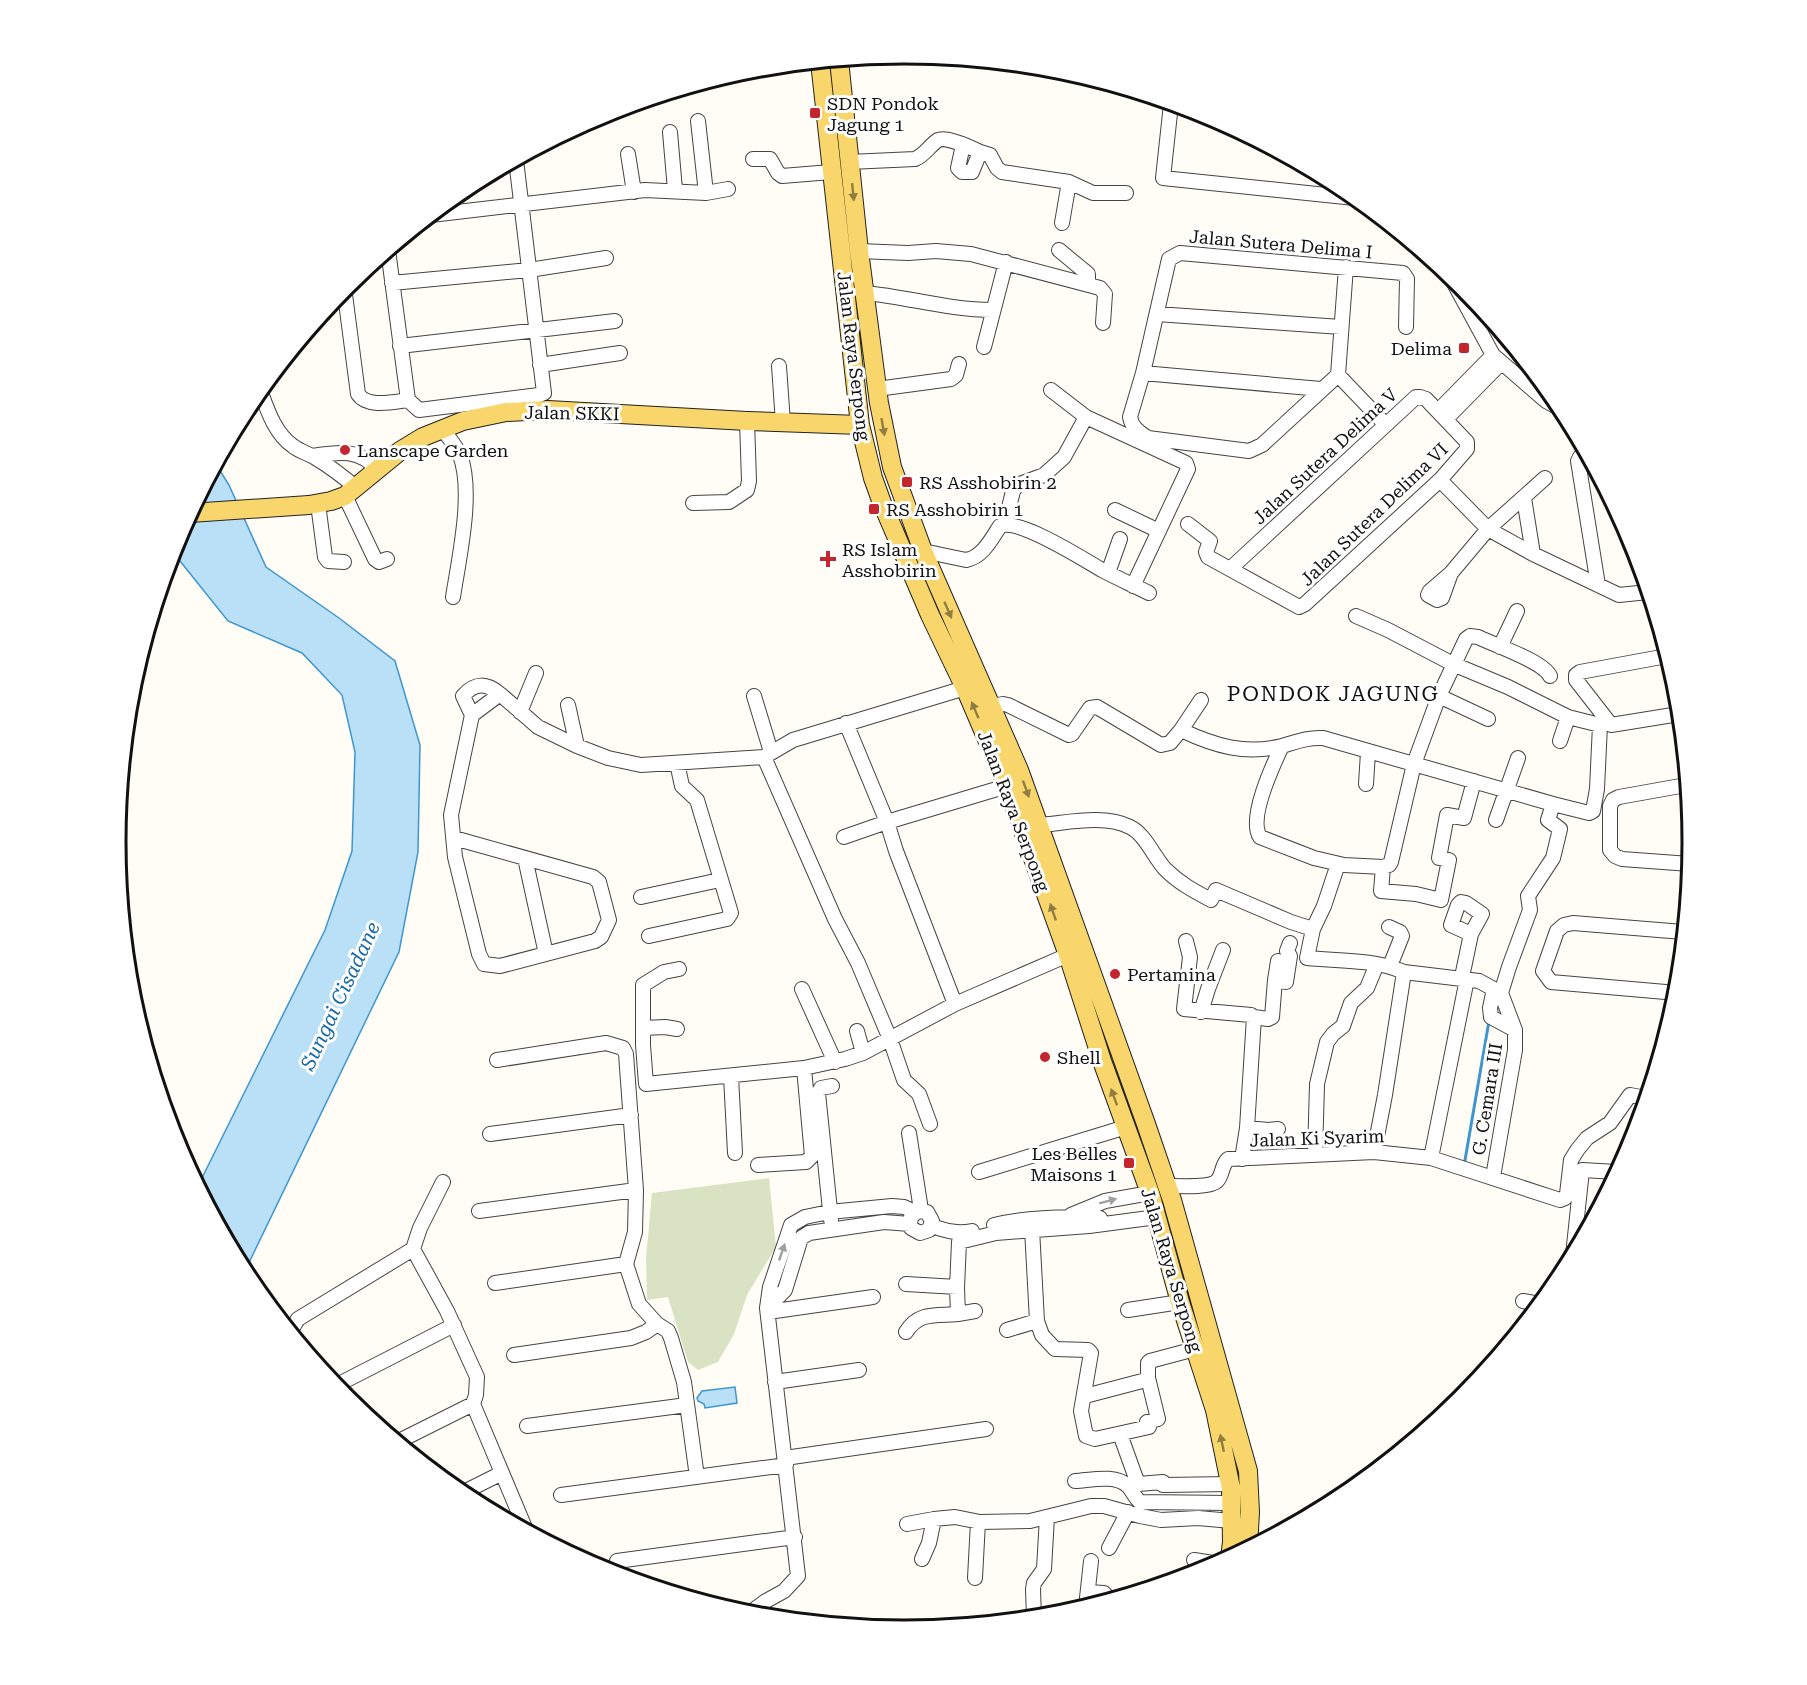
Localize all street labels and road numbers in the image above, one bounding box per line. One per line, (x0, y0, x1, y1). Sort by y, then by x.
street label: Jalan Sutera Delima I (1189, 226, 1373, 262)
street label: Jalan Raya Serpong (833, 270, 875, 443)
street label: Jalan Sutera Delima V (1248, 383, 1402, 528)
street label: Jalan SKKI (524, 402, 620, 424)
street label: Jalan Sutera Delima VI (1296, 438, 1452, 590)
street label: Jalan Raya Serpong (974, 728, 1055, 895)
street label: G. Cemara III (1468, 1041, 1506, 1157)
street label: Jalan Ki Syarim (1249, 1125, 1385, 1151)
street label: Jalan Raya Serpong (1137, 1185, 1207, 1355)

